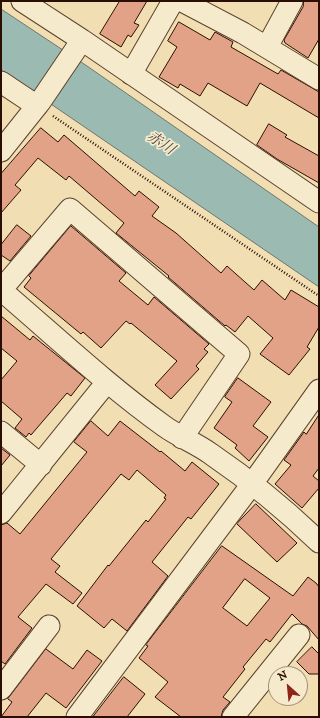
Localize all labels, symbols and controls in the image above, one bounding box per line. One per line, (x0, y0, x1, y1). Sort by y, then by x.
water label: 赤川 (143, 128, 177, 160)
north arrow (268, 666, 308, 706)
text: N (276, 668, 290, 684)

